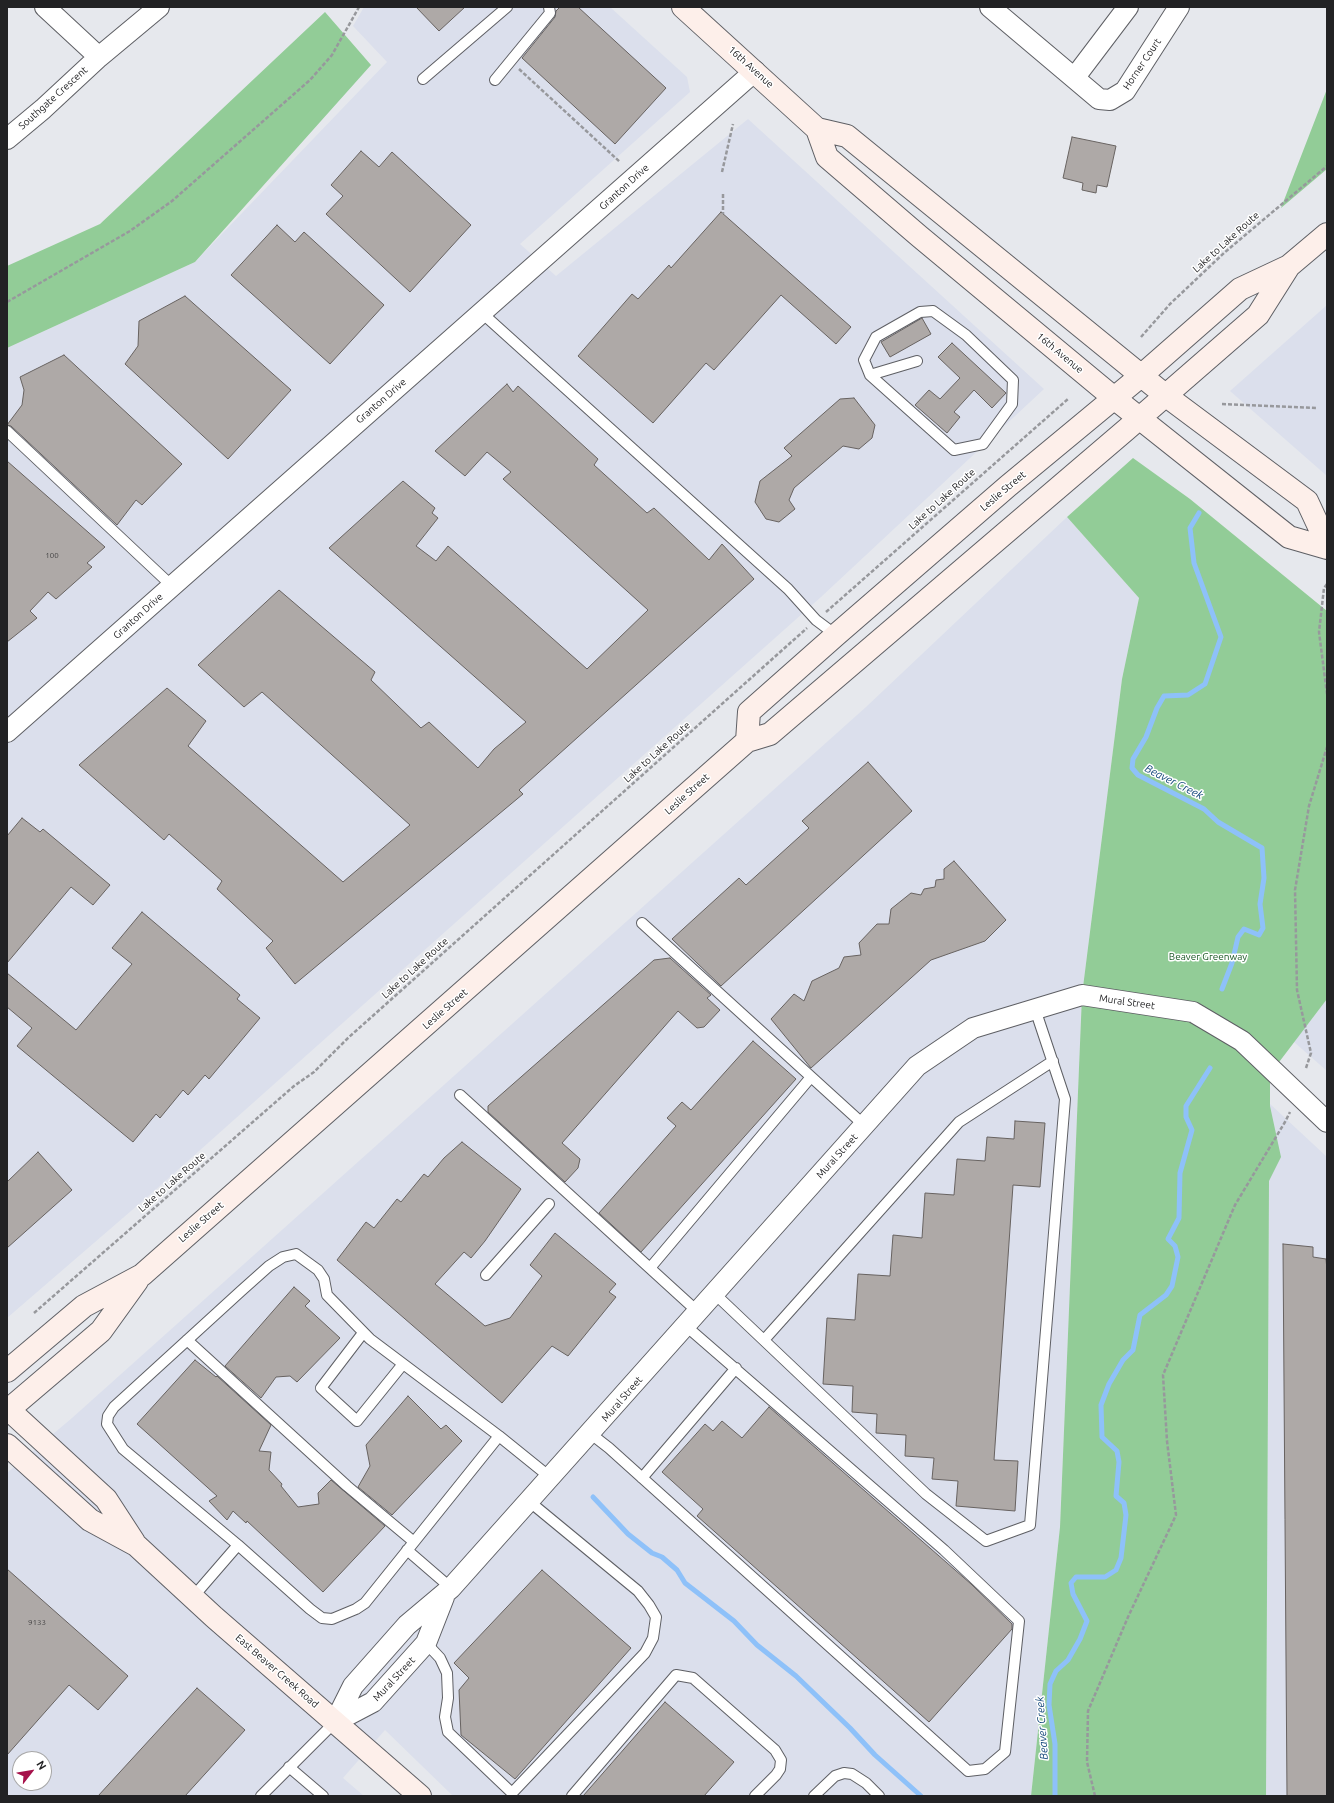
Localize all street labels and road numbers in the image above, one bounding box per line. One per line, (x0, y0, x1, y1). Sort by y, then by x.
street label: Horner Court (1120, 36, 1164, 92)
street label: 16th Avenue (726, 44, 776, 90)
street label: Southgate Crescent (16, 64, 90, 132)
street label: Granton Drive (597, 162, 651, 212)
street label: Lake to Lake Route (1190, 209, 1262, 275)
street label: 16th Avenue (1034, 330, 1086, 376)
street label: Granton Drive (353, 376, 409, 426)
street label: Lake to Lake Route (906, 466, 978, 532)
street label: Leslie Street (978, 468, 1028, 514)
street label: Granton Drive (111, 591, 165, 641)
street label: Lake to Lake Route (621, 719, 693, 785)
street label: Leslie Street (662, 771, 712, 817)
street label: Lake to Lake Route (379, 935, 451, 1001)
street label: Leslie Street (420, 986, 470, 1032)
street label: Mural Street (1098, 992, 1156, 1012)
street label: Mural Street (814, 1131, 860, 1181)
street label: Lake to Lake Route (136, 1150, 208, 1214)
street label: Leslie Street (176, 1199, 226, 1245)
street label: Mural Street (599, 1374, 645, 1424)
street label: East Beaver Creek Road (233, 1632, 321, 1710)
street label: Mural Street (370, 1654, 418, 1704)

